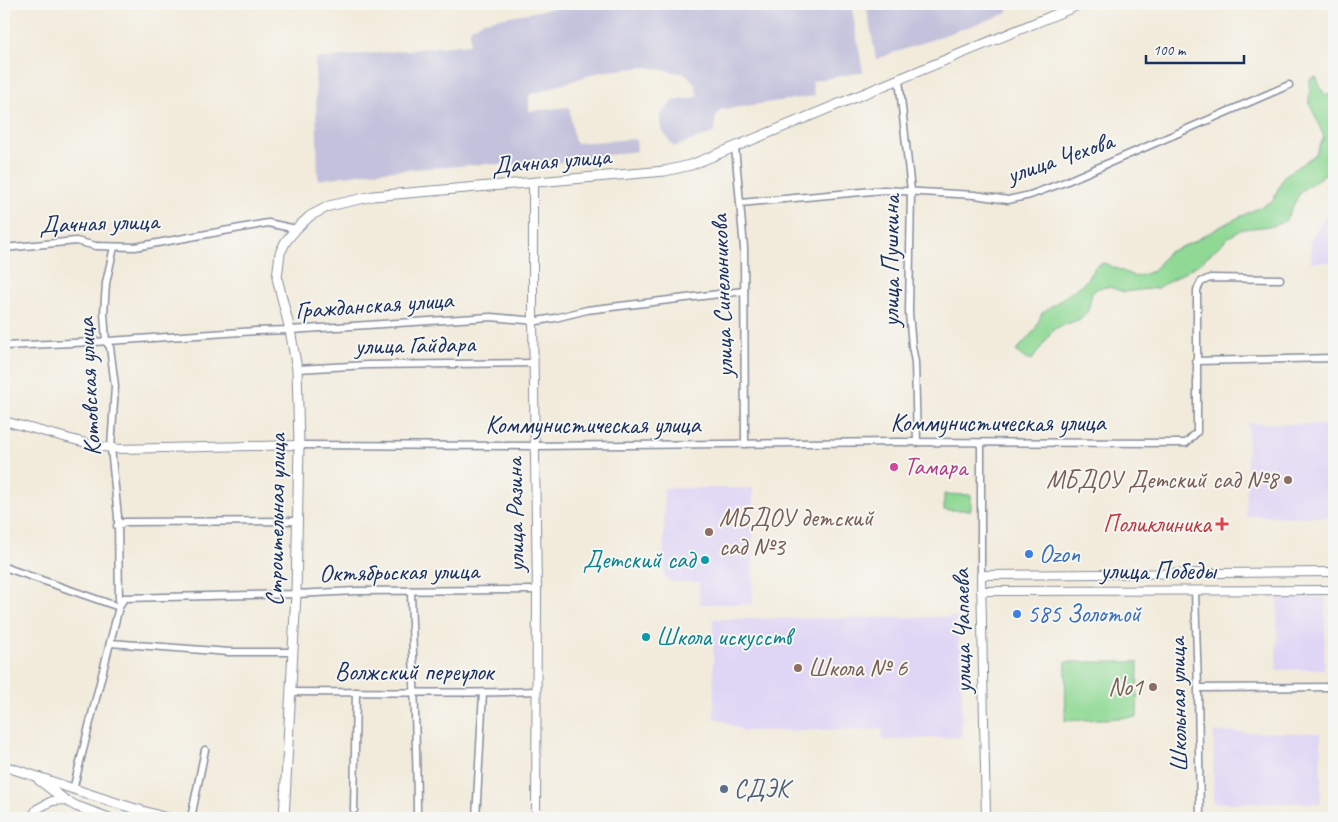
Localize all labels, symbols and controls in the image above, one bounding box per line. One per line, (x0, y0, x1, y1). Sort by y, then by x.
scale bar (1146, 32, 1243, 64)
text: 100 m (1153, 41, 1187, 60)
street label: улица Чехова (1001, 124, 1120, 192)
street label: Дачная улица (490, 140, 615, 182)
street label: улица Пушкина (875, 192, 907, 329)
street label: Дачная улица (39, 205, 162, 241)
street label: улица Синельникова (703, 212, 741, 380)
street label: Гражданская улица (294, 283, 456, 326)
street label: Котовская улица (69, 315, 109, 457)
street label: улица Гайдара (353, 328, 477, 362)
street label: Коммунистическая улица (890, 407, 1108, 439)
street label: Коммунистическая улица (485, 409, 703, 441)
street label: Строительная улица (258, 431, 294, 607)
place label: Тамара (904, 451, 970, 483)
street label: улица Разина (498, 455, 532, 574)
marker: Тамара (888, 461, 900, 473)
place label: МБДОУ Детский сад №8 (1046, 464, 1281, 496)
marker: МБДОУ Детский сад №8 (1282, 474, 1294, 486)
place label: МБДОУ детский сад №3 (719, 502, 875, 563)
place label: Поликлиника (1103, 508, 1213, 540)
marker: Поликлиника (1215, 517, 1229, 531)
marker: МБДОУ детский сад №3 (703, 526, 715, 538)
place label: Ozon (1039, 538, 1081, 570)
place label: Детский сад (583, 544, 697, 576)
marker: Ozon (1023, 548, 1035, 560)
marker: Детский сад (699, 554, 711, 566)
street label: Октябрьская улица (319, 555, 482, 589)
street label: улица Победы (1098, 555, 1218, 587)
street label: улица Чапаева (945, 567, 979, 695)
place label: 585 Золотой (1027, 598, 1142, 630)
marker: 585 Золотой (1011, 608, 1023, 620)
place label: Школа искусств (656, 621, 796, 653)
marker: Школа искусств (640, 631, 652, 643)
street label: Школьная улица (1161, 635, 1195, 773)
place label: Школа № 6 (808, 652, 908, 684)
street label: Волжский переулок (335, 656, 496, 688)
marker: Школа № 6 (792, 662, 804, 674)
place label: No1 (1108, 671, 1145, 703)
marker: No1 (1147, 681, 1159, 693)
place label: СДЭК (734, 773, 793, 805)
marker: СДЭК (718, 783, 730, 795)

